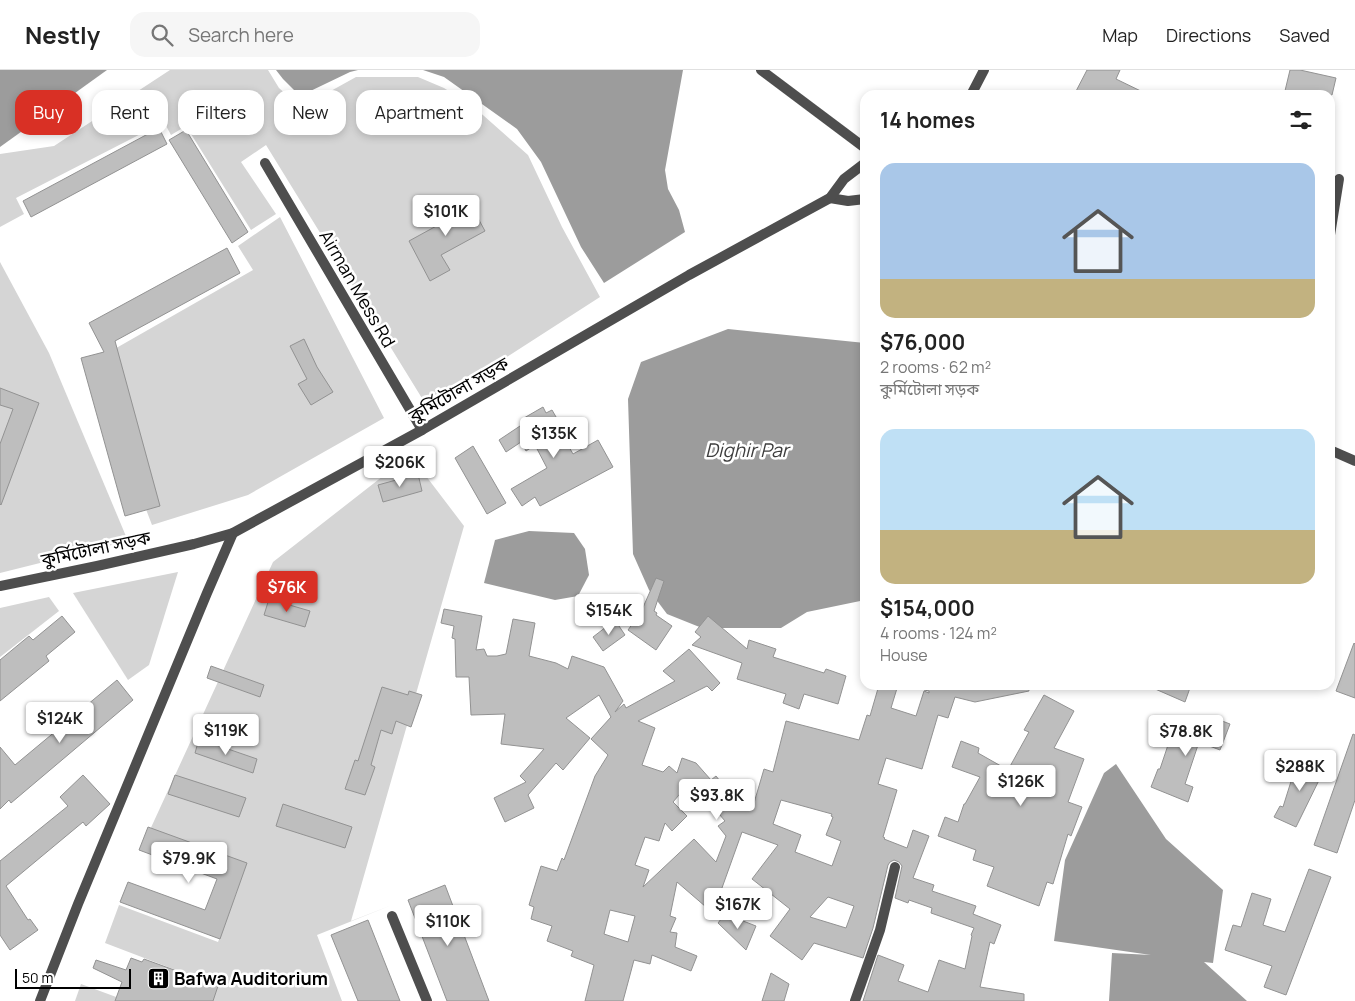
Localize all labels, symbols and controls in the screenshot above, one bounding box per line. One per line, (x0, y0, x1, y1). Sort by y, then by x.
search box (130, 12, 480, 57)
text: Nestly (25, 18, 100, 51)
icon: search (148, 21, 176, 49)
text: Search here (188, 22, 294, 48)
text: Map (1102, 23, 1138, 47)
text: Directions (1166, 23, 1251, 47)
text: Saved (1279, 23, 1330, 47)
chip: Buy (15, 90, 82, 135)
chip: Rent (92, 90, 168, 135)
chip: Filters (178, 90, 264, 135)
chip: New (274, 90, 346, 135)
chip: Apartment (356, 90, 482, 135)
text: 14 homes (880, 106, 975, 134)
icon: filters (1287, 106, 1315, 134)
pin: $101K (411, 194, 481, 237)
icon: home (1053, 196, 1143, 286)
text: $101K (424, 200, 468, 222)
street label: Airman Mess Rd (315, 225, 401, 352)
text: $76,000 (880, 328, 965, 356)
street label: কুর্মিটোলা সড়ক (403, 351, 513, 428)
text: 2 rooms · 62 m² (880, 356, 991, 378)
text: কুর্মিটোলা সড়ক (880, 378, 979, 400)
pin: $135K (519, 416, 589, 459)
text: $135K (531, 422, 577, 444)
water label: Dighir Par (705, 437, 791, 463)
pin: $206K (365, 446, 435, 488)
text: $206K (375, 451, 425, 473)
icon: home (1053, 462, 1143, 552)
street label: কুর্মিটোলা সড়ক (38, 525, 153, 572)
pin: $76K (257, 570, 317, 613)
text: $76K (268, 576, 306, 598)
pin: $154K (574, 594, 644, 636)
text: $154,000 (880, 594, 975, 622)
text: $154K (586, 599, 632, 621)
text: 4 rooms · 124 m² (880, 622, 997, 644)
text: House (880, 644, 928, 666)
pin: $124K (25, 702, 95, 744)
text: $124K (37, 707, 83, 729)
pin: $119K (191, 714, 261, 756)
pin: $78.8K (1145, 714, 1227, 757)
text: $119K (204, 719, 248, 741)
text: $78.8K (1159, 720, 1213, 742)
pin: $288K (1265, 750, 1335, 792)
text: $288K (1275, 755, 1325, 777)
pin: $126K (986, 764, 1056, 807)
text: $126K (998, 770, 1044, 792)
pin: $93.8K (676, 778, 758, 821)
text: $93.8K (690, 784, 744, 806)
pin: $79.9K (148, 842, 230, 884)
text: $79.9K (162, 847, 216, 869)
pin: $167K (703, 888, 773, 930)
text: $167K (715, 893, 761, 915)
pin: $110K (413, 904, 483, 947)
text: $110K (426, 910, 470, 932)
scale bar (15, 966, 131, 989)
place label: Bafwa Auditorium (174, 966, 328, 990)
building icon: Bafwa Auditorium (146, 967, 170, 991)
text: 50 m (22, 968, 53, 987)

